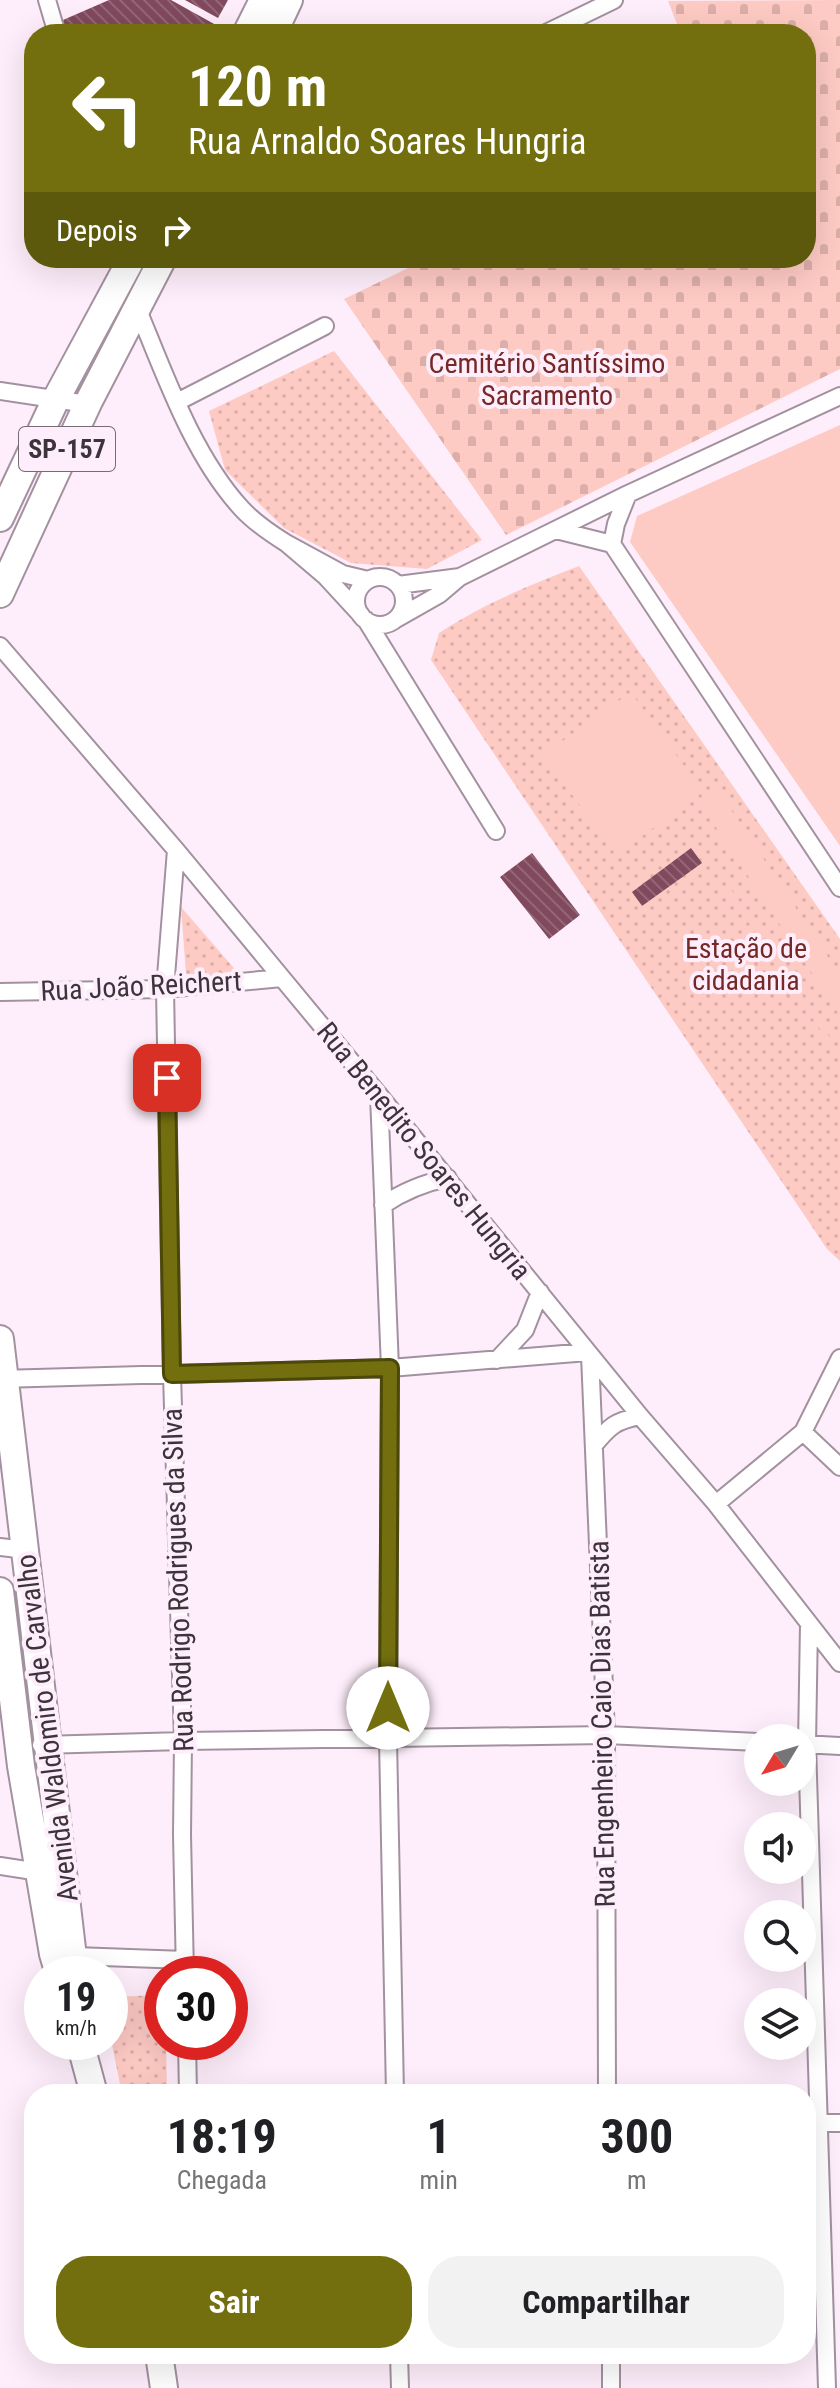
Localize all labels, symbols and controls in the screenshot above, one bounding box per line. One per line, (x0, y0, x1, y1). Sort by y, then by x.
text: 120 m (188, 54, 327, 120)
icon: left (56, 56, 160, 160)
text: Rua Arnaldo Soares Hungria (188, 121, 586, 163)
icon: right (154, 208, 198, 252)
text: Depois (56, 213, 138, 248)
park label: Cemitério Santíssimo Sacramento (429, 347, 665, 412)
road number: SP-157 (19, 427, 115, 471)
park label: Estação de cidadania (685, 932, 807, 997)
street label: Rua João Reichert (40, 964, 242, 1008)
street label: Rua Benedito Soares Hungria (310, 1016, 538, 1286)
pin (133, 1044, 201, 1112)
icon: arrive (145, 1056, 189, 1100)
street label: Rua Rodrigo Rodrigues da Silva (156, 1408, 200, 1752)
street label: Rua Engenheiro Caio Dias Batista (582, 1540, 622, 1908)
street label: Avenida Waldomiro de Carvalho (9, 1552, 85, 1904)
position arrow (346, 1666, 430, 1750)
north arrow (744, 1724, 816, 1796)
map controls (744, 1724, 816, 2060)
button: sound (744, 1812, 816, 1884)
button: search (744, 1900, 816, 1972)
speed limit sign: 30 (144, 1956, 248, 2060)
text: 19 (56, 1974, 96, 2021)
button: layers (744, 1988, 816, 2060)
text: km/h (55, 2016, 97, 2040)
text: 18:19 (167, 2108, 277, 2165)
text: 1 (427, 2108, 451, 2165)
text: 300 (600, 2108, 673, 2165)
text: Chegada (177, 2165, 267, 2195)
text: min (420, 2165, 458, 2195)
text: m (627, 2165, 647, 2195)
button: Sair (56, 2256, 412, 2348)
button: Compartilhar (428, 2256, 784, 2348)

